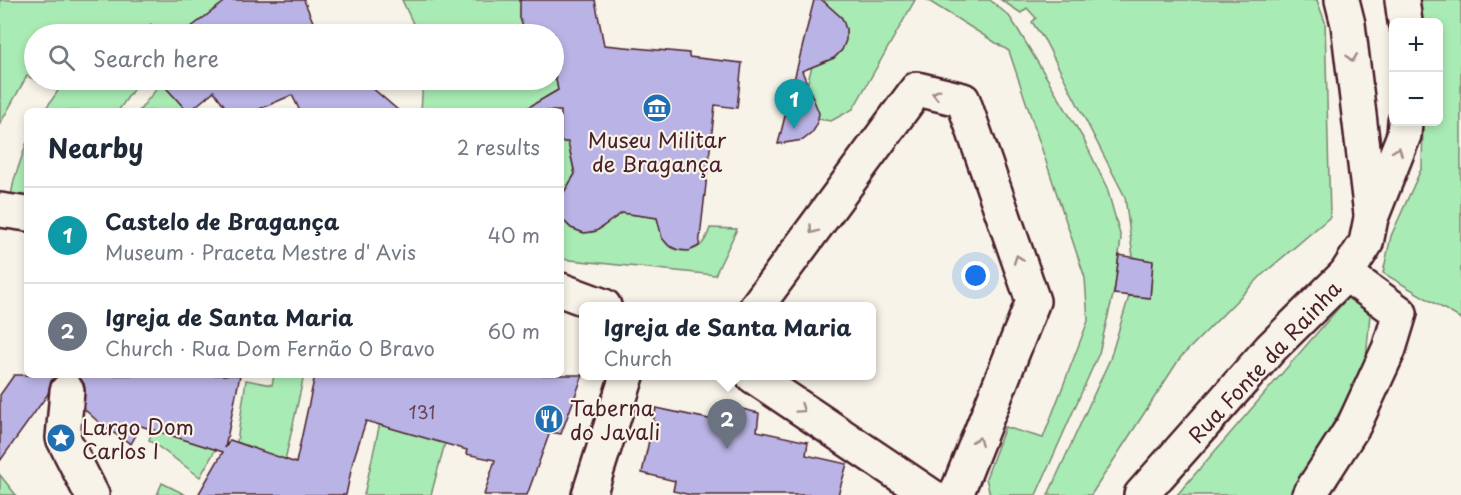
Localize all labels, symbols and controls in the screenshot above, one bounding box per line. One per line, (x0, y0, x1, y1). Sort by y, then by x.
map controls (1389, 18, 1443, 126)
button: + (1389, 18, 1443, 72)
search box (24, 24, 564, 90)
icon: search (45, 41, 78, 74)
text: Search here (93, 41, 219, 74)
one-way arrow (1345, 53, 1358, 62)
button: − (1389, 72, 1443, 126)
pin: 1 (774, 80, 814, 129)
one-way arrow (931, 88, 941, 101)
museum icon: Museu Militar de Bragança (641, 92, 673, 124)
place label: Museu Militar de Bragança (588, 123, 727, 179)
text: Nearby (48, 128, 143, 167)
text: 2 results (457, 132, 540, 162)
one-way arrow (1391, 146, 1403, 157)
text: Castelo de Bragança (105, 204, 339, 237)
text: 1 (63, 220, 72, 250)
text: 40 m (488, 220, 540, 250)
one-way arrow (810, 224, 821, 235)
text: Museum · Praceta Mestre d' Avis (105, 237, 416, 267)
one-way arrow (1012, 254, 1025, 264)
your location (961, 261, 990, 290)
street label: Rua Fonte da Rainha (1180, 272, 1349, 449)
text: Igreja de Santa Maria (105, 300, 353, 333)
popup (579, 302, 876, 380)
text: Igreja de Santa Maria (603, 310, 852, 343)
text: 2 (60, 316, 75, 346)
text: 60 m (488, 316, 540, 346)
text: Church · Rua Dom Fernão O Bravo (105, 333, 435, 363)
text: Church (603, 343, 672, 373)
place label: Taberna do Javali (570, 391, 660, 447)
house number: 131 (409, 398, 435, 425)
pin: 2 (708, 400, 746, 449)
one-way arrow (794, 402, 805, 413)
restaurant icon: Taberna do Javali (533, 403, 565, 435)
place label: Largo Dom Carlos I (82, 410, 194, 466)
place icon: Largo Dom Carlos I (45, 422, 77, 454)
one-way arrow (971, 436, 983, 447)

